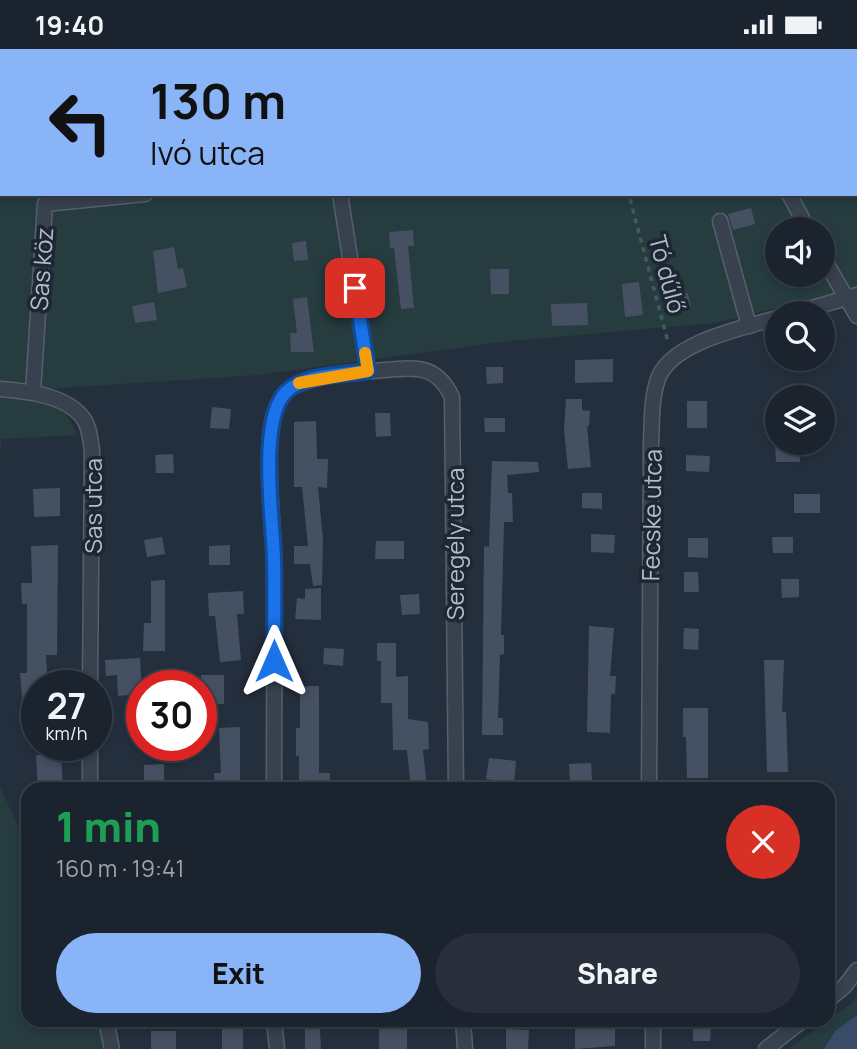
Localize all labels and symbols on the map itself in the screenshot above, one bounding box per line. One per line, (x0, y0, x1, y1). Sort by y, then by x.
street label: Sas köz (22, 226, 60, 312)
street label: Tó dűlő (642, 231, 694, 317)
pin (325, 258, 385, 318)
street label: Fecske utca (633, 449, 669, 581)
street label: Sas utca (76, 458, 109, 554)
street label: Seregély utca (438, 468, 471, 620)
position arrow (237, 624, 311, 698)
speed limit sign: 30 (126, 670, 217, 761)

